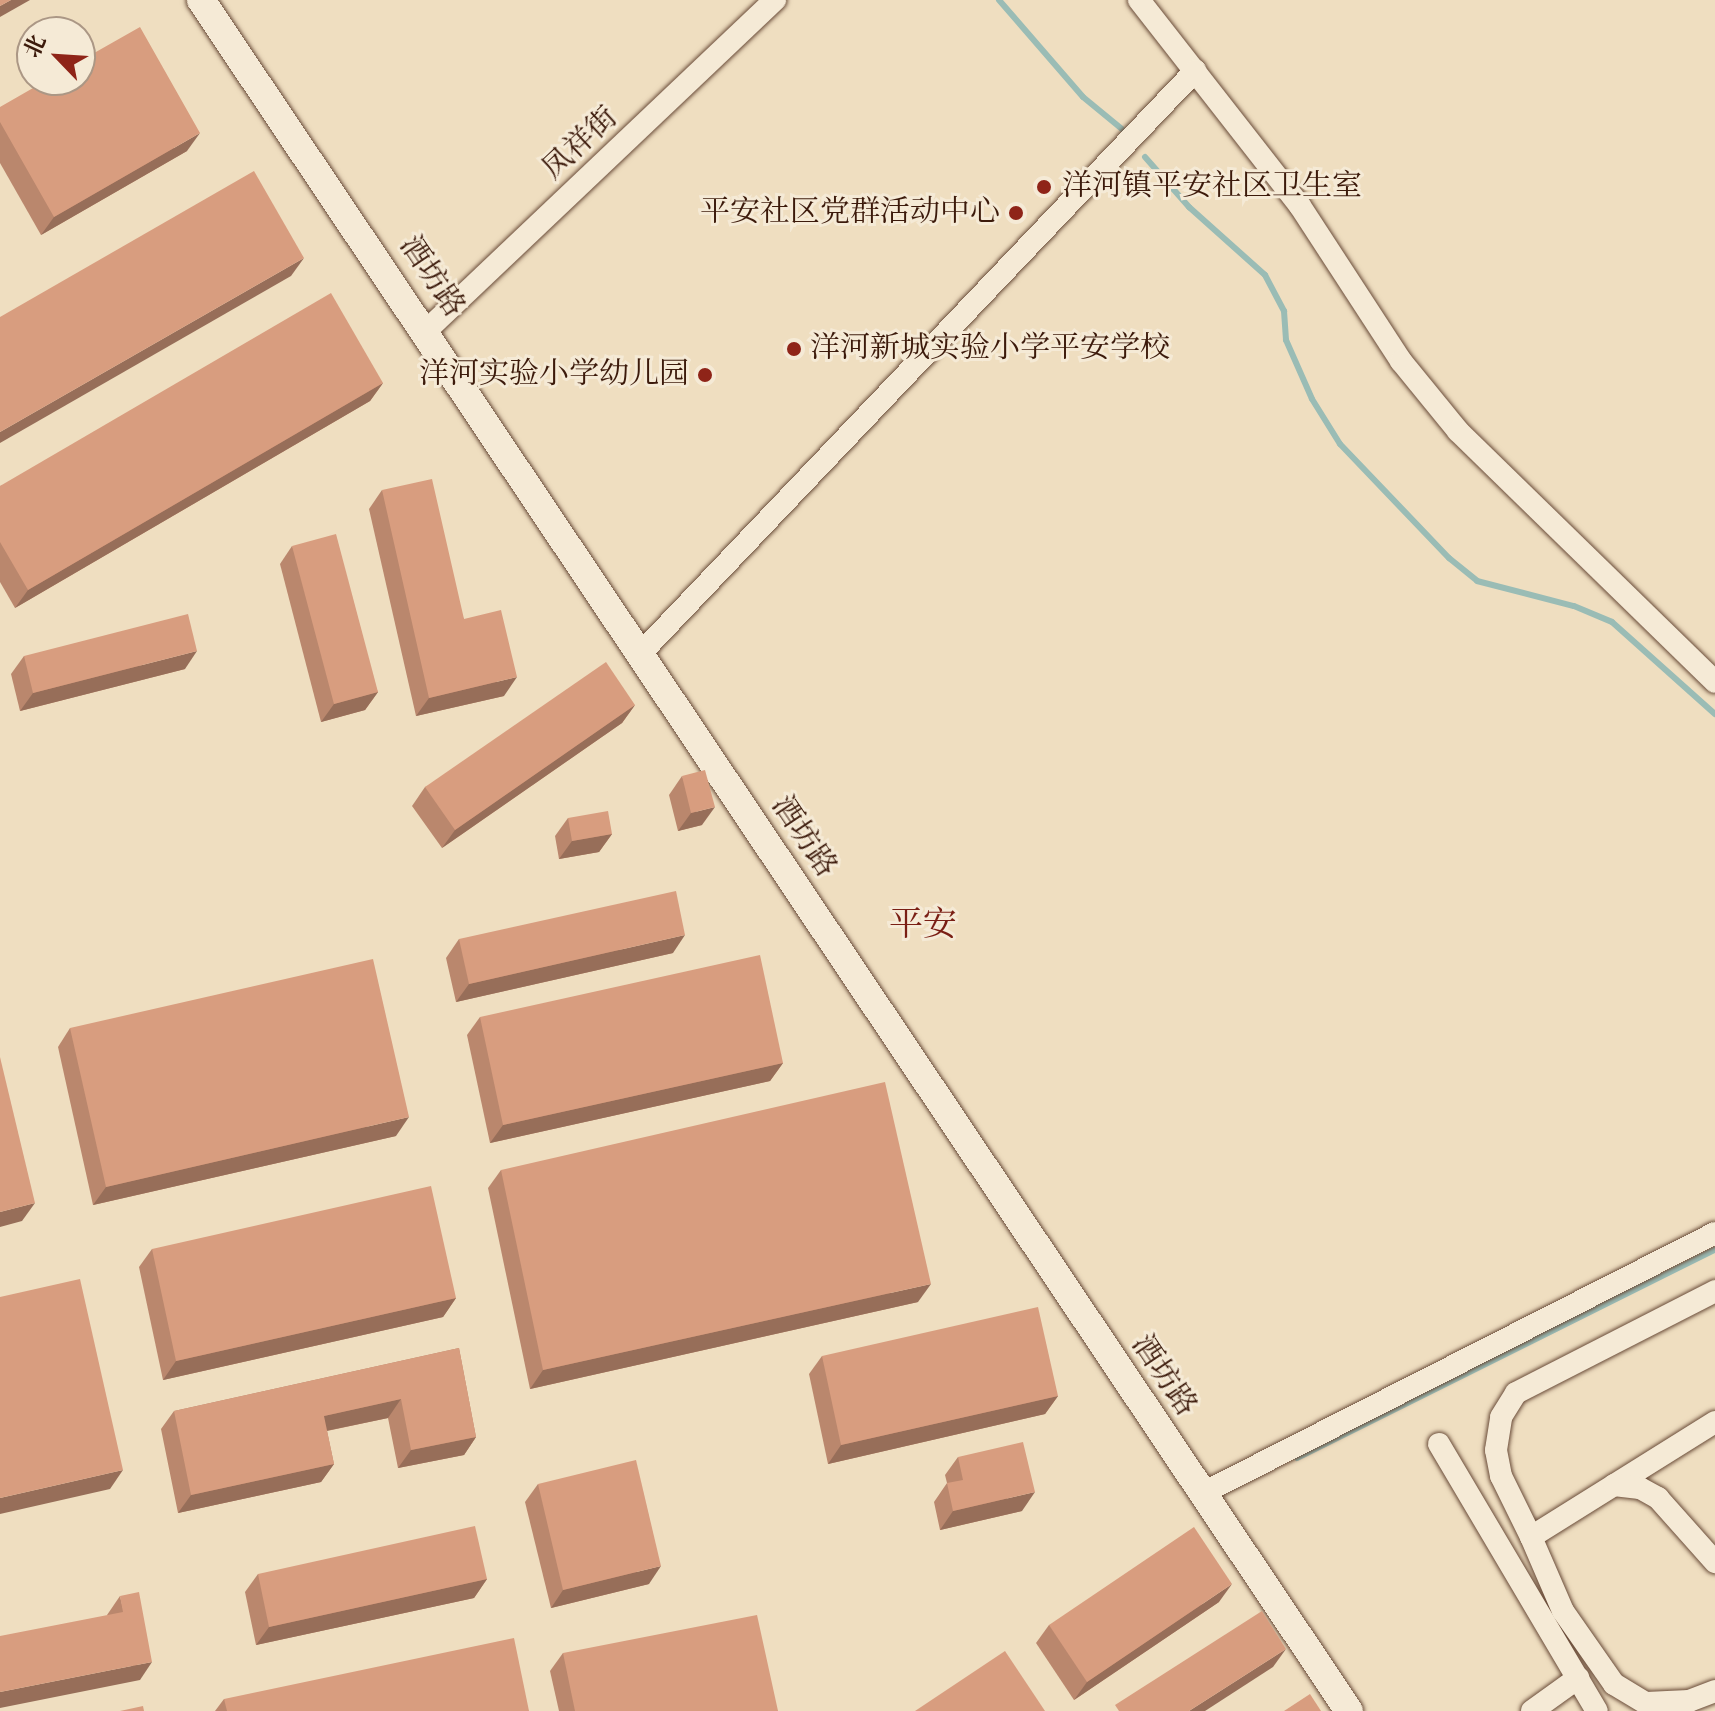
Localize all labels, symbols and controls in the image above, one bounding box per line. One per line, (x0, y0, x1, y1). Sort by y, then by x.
north arrow (16, 16, 96, 96)
text: 北 (19, 31, 53, 63)
street label: 凤祥街 (536, 100, 626, 188)
place label: 洋河镇平安社区卫生室 (1062, 169, 1362, 205)
marker: 洋河镇平安社区卫生室 (1033, 176, 1055, 198)
place label: 平安社区党群活动中心 (700, 195, 1000, 231)
marker: 平安社区党群活动中心 (1007, 204, 1025, 222)
street label: 酒坊路 (391, 230, 471, 324)
place label: 洋河新城实验小学平安学校 (810, 331, 1170, 367)
marker: 洋河新城实验小学平安学校 (785, 340, 803, 358)
place label: 洋河实验小学幼儿园 (419, 357, 689, 393)
marker: 洋河实验小学幼儿园 (696, 366, 714, 384)
street label: 酒坊路 (763, 790, 843, 884)
district label: 平安 (889, 906, 957, 946)
street label: 酒坊路 (1123, 1329, 1203, 1423)

